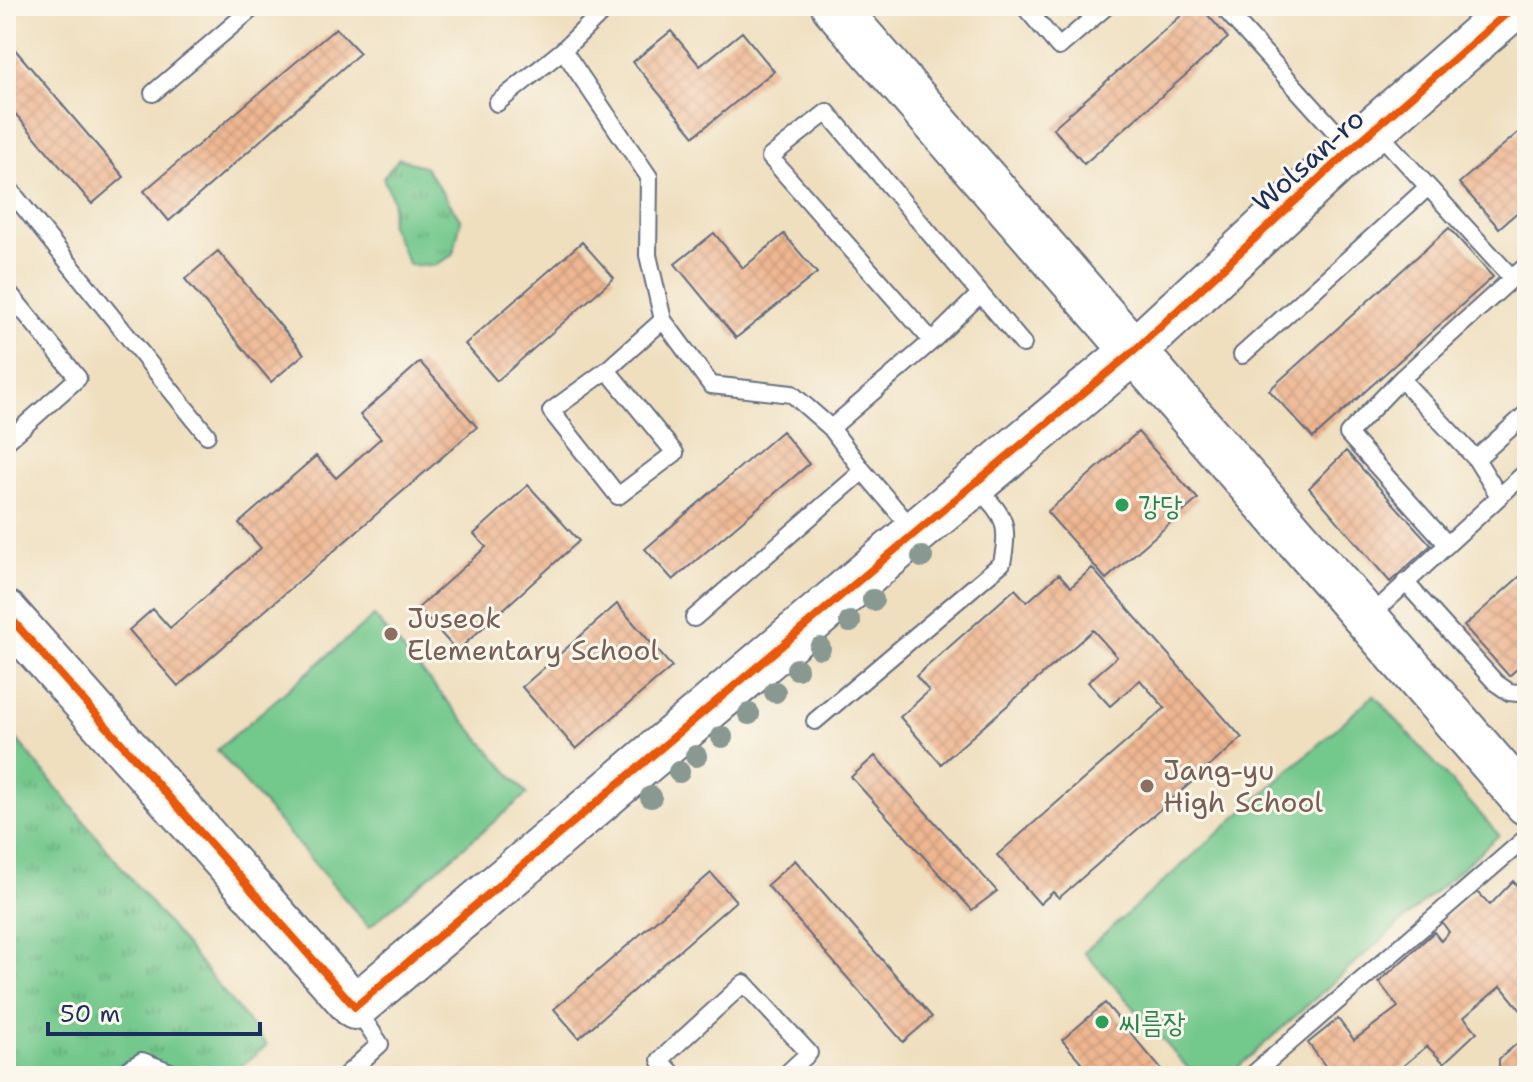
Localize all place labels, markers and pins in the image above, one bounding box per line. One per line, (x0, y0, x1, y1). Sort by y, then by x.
place label: 강당 (1138, 486, 1183, 524)
marker: 강당 (1113, 496, 1131, 514)
place label: Juseok Elementary School (407, 599, 660, 669)
marker: Juseok Elementary School (382, 625, 400, 643)
place label: Jang-yu High School (1163, 751, 1324, 821)
marker: Jang-yu High School (1138, 777, 1156, 795)
place label: 씨름장 (1118, 1003, 1186, 1041)
marker: 씨름장 (1093, 1013, 1111, 1031)

